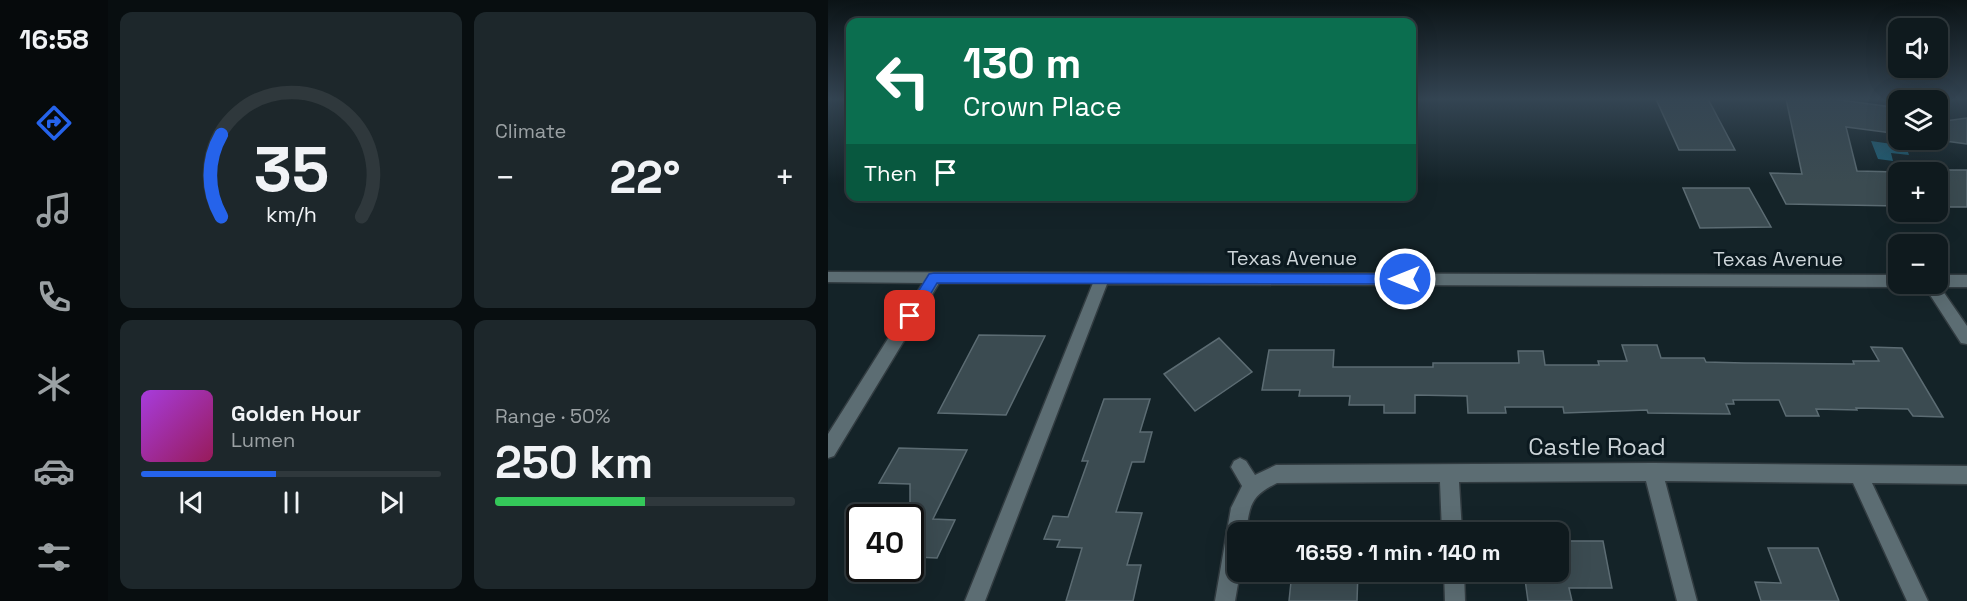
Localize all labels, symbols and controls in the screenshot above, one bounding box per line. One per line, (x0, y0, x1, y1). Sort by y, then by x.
map controls (1888, 18, 1948, 294)
button: sound (1888, 18, 1948, 78)
text: 16:58 (19, 22, 89, 57)
text: 130 m (963, 37, 1081, 90)
icon: left (864, 42, 942, 120)
text: Crown Place (963, 89, 1122, 124)
button: layers (1888, 90, 1948, 150)
icon: directions (33, 102, 75, 144)
text: Climate (495, 118, 566, 144)
text: 35 (253, 130, 329, 209)
text: 22° (609, 149, 681, 206)
icon: arrive (929, 156, 962, 189)
text: − (495, 157, 515, 199)
text: + (775, 157, 795, 199)
text: Then (864, 159, 917, 187)
button: + (1888, 162, 1948, 222)
icon: music (33, 189, 75, 231)
text: km/h (265, 201, 317, 228)
button: − (1888, 234, 1948, 294)
street label: Texas Avenue (1227, 245, 1357, 271)
street label: Texas Avenue (1713, 246, 1843, 272)
position arrow (1373, 247, 1437, 311)
icon: phone (33, 276, 75, 318)
pin (884, 290, 935, 341)
icon: arrive (893, 299, 926, 332)
icon: climate (33, 363, 75, 405)
text: Golden Hour (231, 399, 361, 427)
text: Range · 50% (495, 403, 610, 429)
text: Lumen (231, 427, 295, 453)
street label: Castle Road (1528, 431, 1666, 462)
text: 250 km (495, 434, 653, 491)
icon: car (33, 450, 75, 492)
icon: previous (175, 486, 208, 519)
icon: pause (275, 486, 308, 519)
icon: next (375, 486, 408, 519)
speed limit sign: 40 (846, 504, 924, 582)
icon: filters (33, 536, 75, 578)
text: 16:59 · 1 min · 140 m (1295, 538, 1501, 566)

